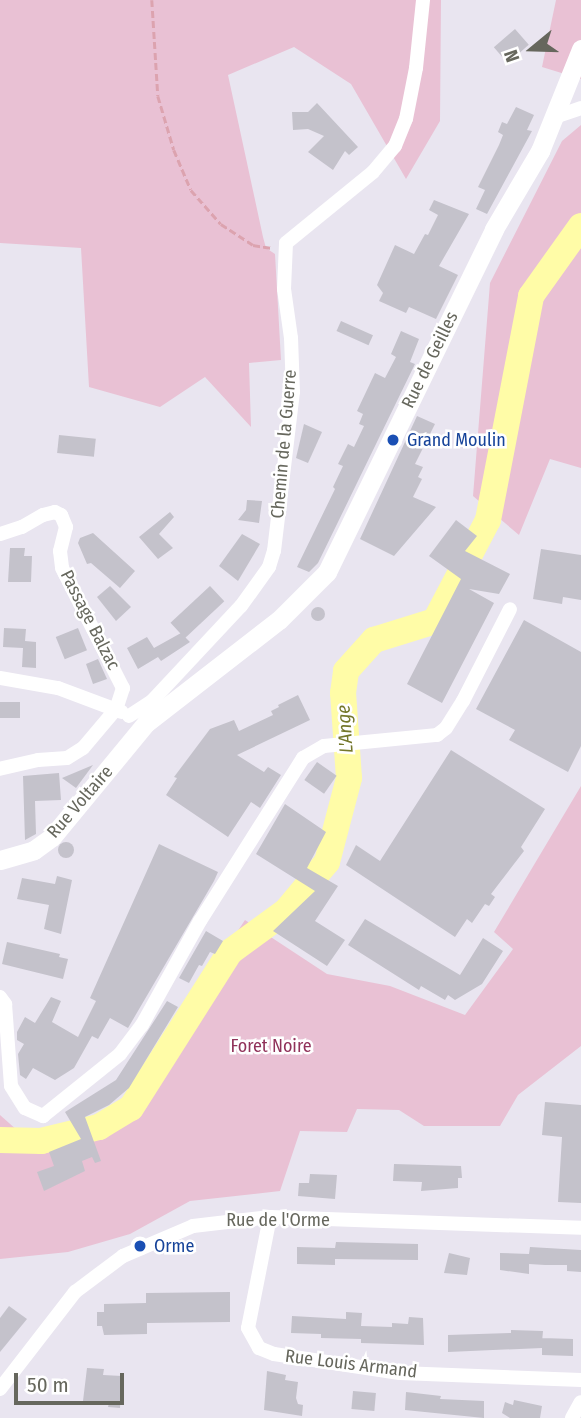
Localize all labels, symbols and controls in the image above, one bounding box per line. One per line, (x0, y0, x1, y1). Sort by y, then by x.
north arrow (497, 14, 567, 84)
text: N (499, 47, 524, 65)
street label: Rue de Geilles (397, 308, 463, 412)
street label: Chemin de la Guerre (267, 369, 301, 519)
place label: Grand Moulin (407, 429, 506, 451)
marker: Grand Moulin (385, 432, 401, 448)
street label: Passage Balzac (56, 567, 124, 673)
water label: L'Ange (332, 704, 358, 754)
street label: Rue Voltaire (43, 761, 117, 843)
park label: Foret Noire (230, 1035, 312, 1057)
street label: Rue de l'Orme (226, 1209, 330, 1231)
place label: Orme (154, 1235, 194, 1257)
marker: Orme (132, 1238, 148, 1254)
street label: Rue Louis Armand (284, 1345, 418, 1383)
scale bar (18, 1358, 128, 1402)
text: 50 m (27, 1372, 69, 1398)

